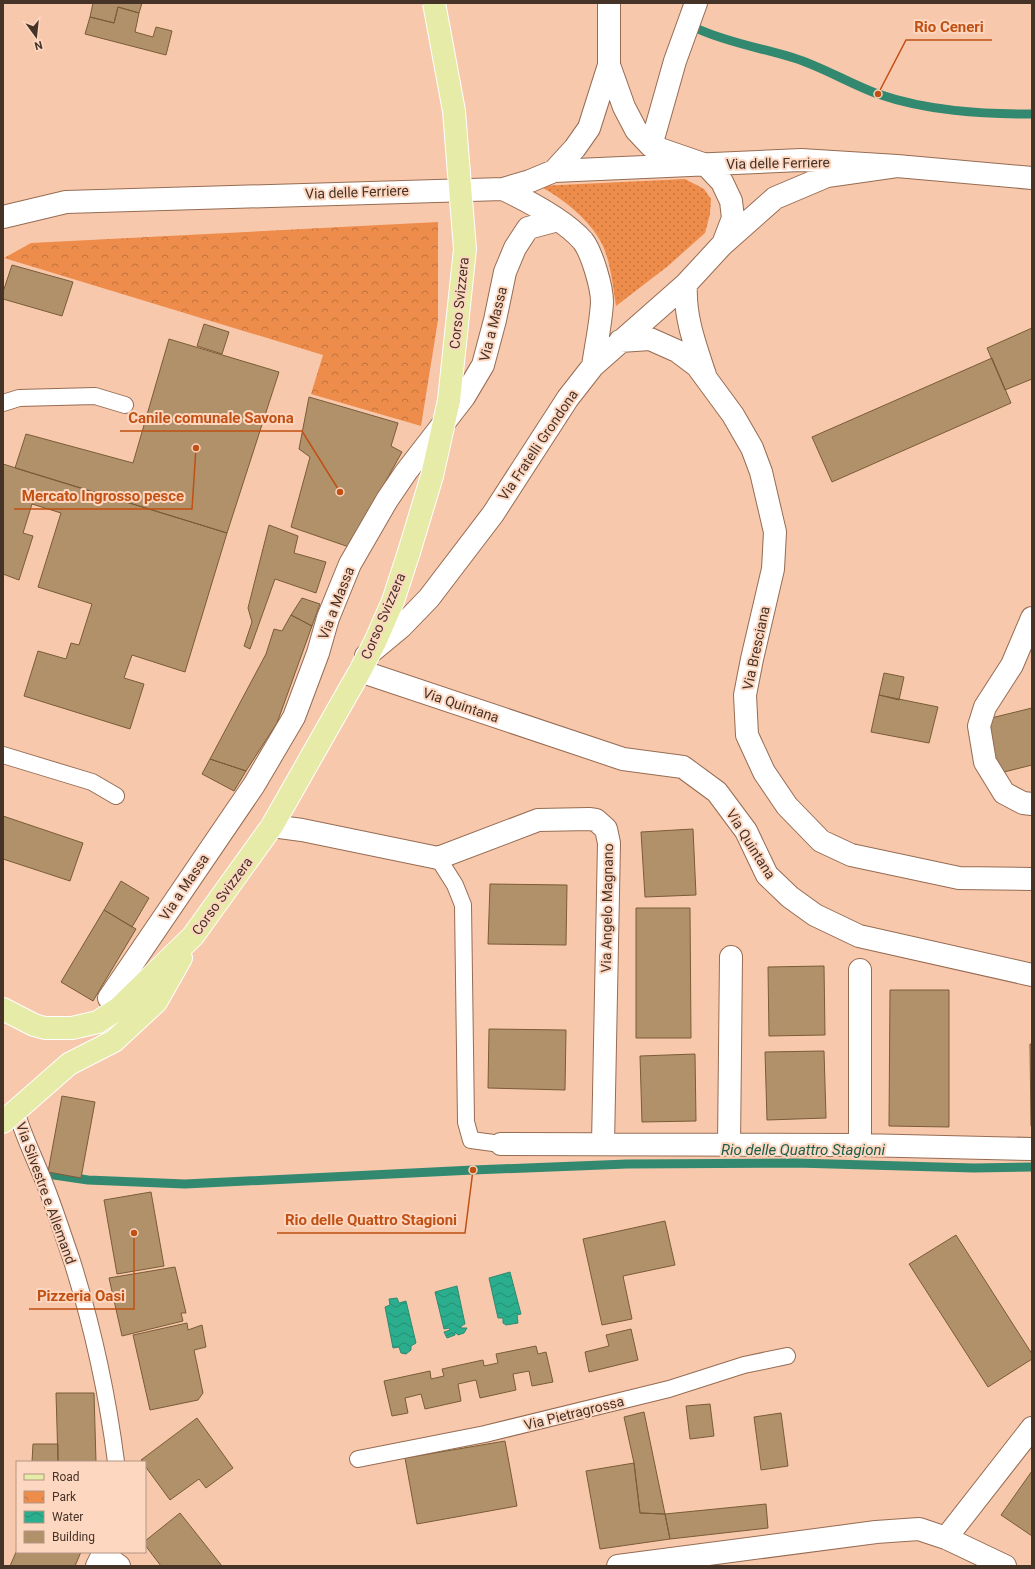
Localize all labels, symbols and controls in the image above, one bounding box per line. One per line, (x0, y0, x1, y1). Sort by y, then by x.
callout: Rio Ceneri (906, 13, 992, 40)
north arrow (16, 16, 56, 56)
text: Rio Ceneri (914, 18, 984, 36)
text: N (33, 38, 44, 53)
street label: Via delle Ferriere (726, 154, 830, 172)
street label: Via delle Ferriere (305, 182, 409, 202)
street label: Corso Svizzera (446, 256, 472, 350)
street label: Via a Massa (476, 285, 510, 363)
street label: Via Fratelli Grondona (495, 387, 581, 503)
callout: Canile comunale Savona (120, 404, 302, 431)
text: Canile comunale Savona (128, 409, 294, 427)
callout: Mercato Ingrosso pesce (14, 482, 192, 509)
text: Mercato Ingrosso pesce (22, 487, 184, 505)
street label: Via a Massa (315, 564, 357, 642)
street label: Corso Svizzera (358, 570, 408, 662)
street label: Via Bresciana (739, 605, 773, 691)
street label: Via Quintana (421, 685, 501, 725)
street label: Via Quintana (723, 806, 779, 882)
street label: Via Angelo Magnano (598, 843, 616, 973)
street label: Via a Massa (156, 851, 212, 923)
street label: Corso Svizzera (188, 854, 256, 938)
street label: Via Silvestre e Allemand (13, 1120, 79, 1266)
water label: Rio delle Quattro Stagioni (721, 1141, 885, 1159)
callout: Rio delle Quattro Stagioni (277, 1206, 465, 1233)
text: Rio delle Quattro Stagioni (285, 1211, 457, 1229)
callout: Pizzeria Oasi (29, 1282, 134, 1309)
text: Pizzeria Oasi (37, 1287, 125, 1305)
street label: Via Pietragrossa (522, 1393, 626, 1433)
legend (16, 1461, 146, 1553)
text: Road (52, 1470, 80, 1484)
text: Park (52, 1490, 77, 1504)
text: Water (52, 1510, 83, 1524)
text: Building (52, 1530, 95, 1544)

